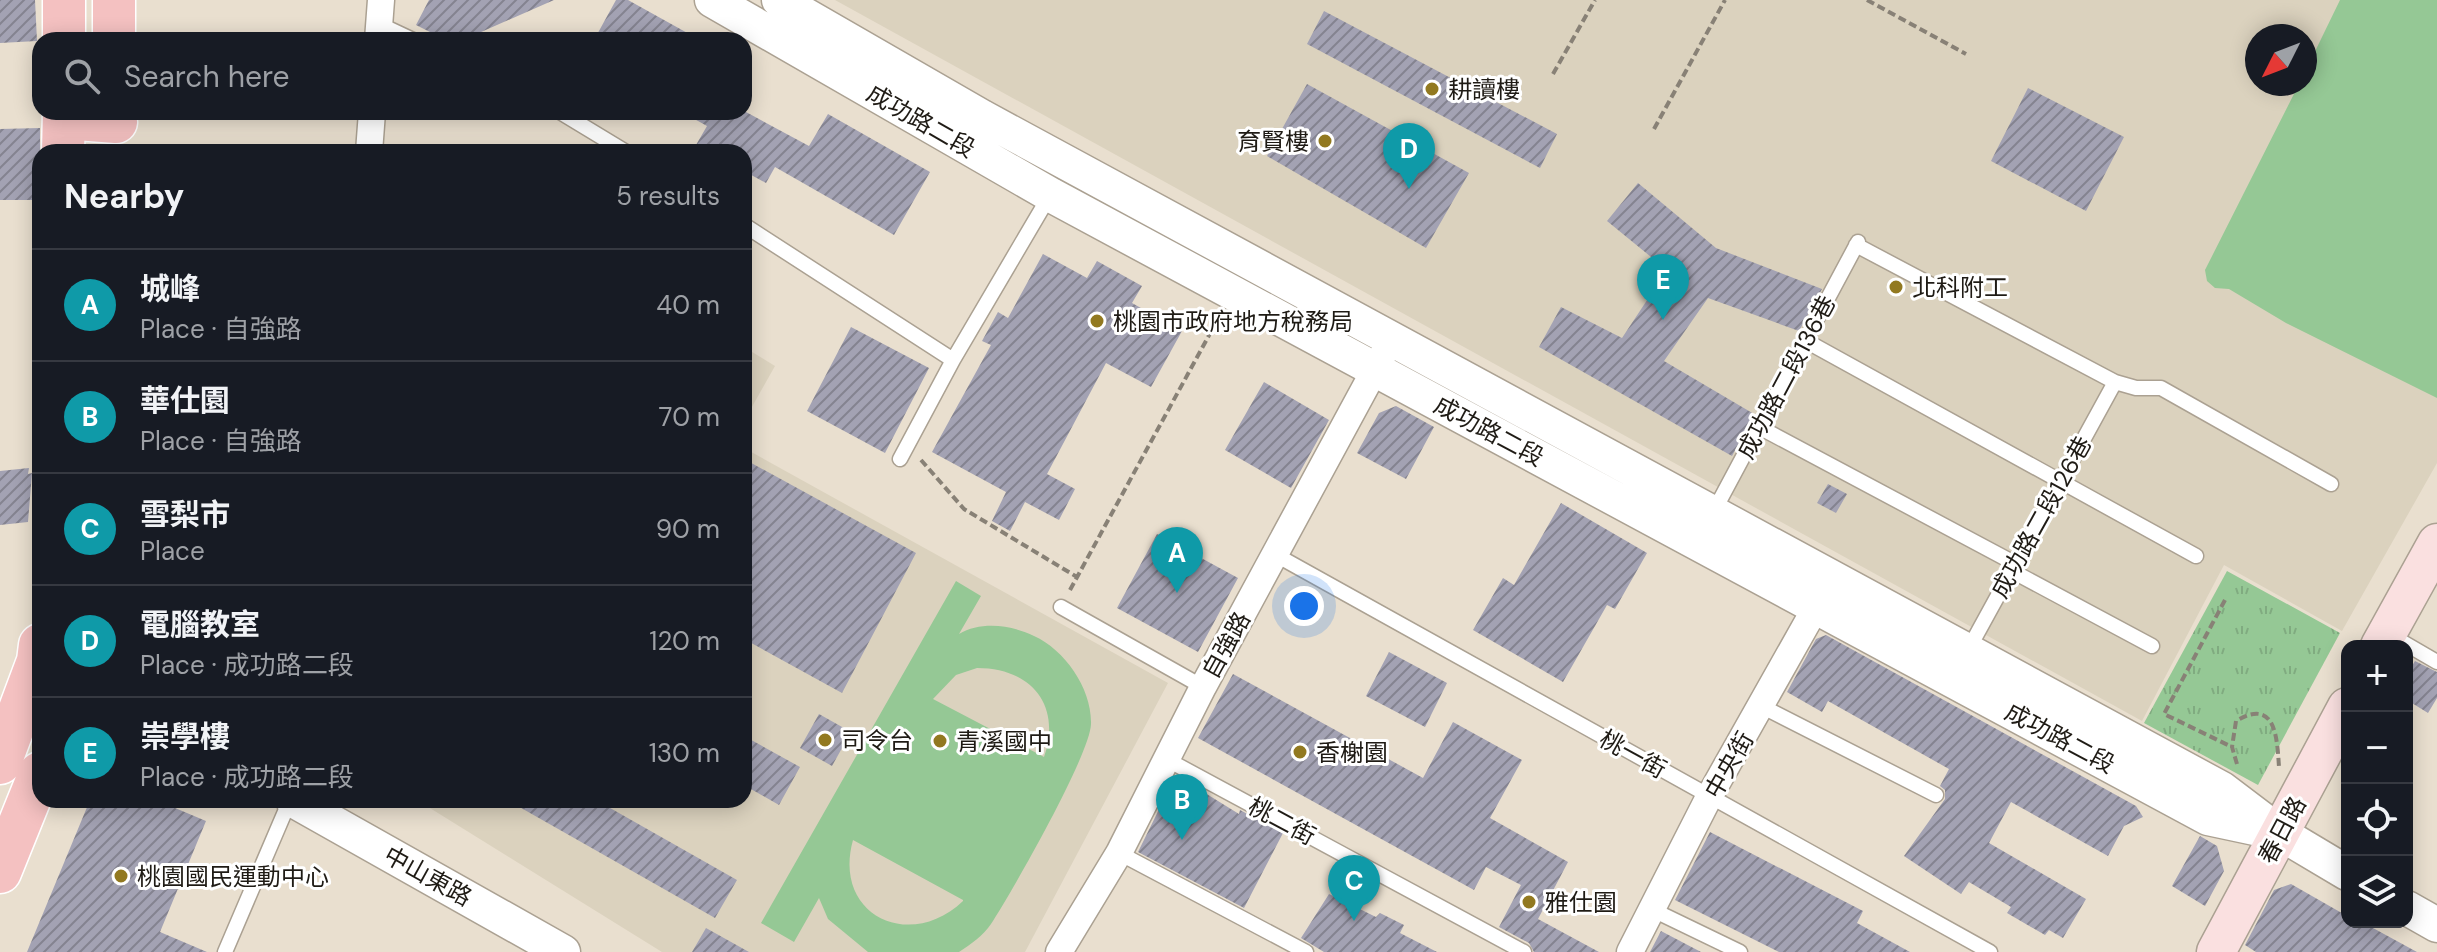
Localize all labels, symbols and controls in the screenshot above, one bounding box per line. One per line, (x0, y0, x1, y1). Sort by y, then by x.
north arrow (2245, 24, 2317, 96)
search box (32, 32, 752, 120)
icon: search (60, 54, 104, 98)
text: Search here (124, 57, 290, 96)
place label: 耕讀樓 (1448, 74, 1520, 105)
street label: 成功路二段 (861, 78, 981, 164)
marker: 耕讀樓 (1423, 80, 1441, 98)
pin: D (1383, 123, 1435, 189)
place label: 育賢樓 (1237, 126, 1309, 157)
marker: 育賢樓 (1316, 132, 1334, 150)
text: Nearby (64, 174, 184, 219)
text: 5 results (616, 179, 720, 213)
pin: E (1637, 254, 1689, 320)
text: 城峰 (140, 269, 200, 308)
place label: 北科附工 (1912, 272, 2008, 303)
marker: 北科附工 (1887, 278, 1905, 296)
text: A (81, 288, 99, 322)
text: 40 m (656, 288, 720, 322)
street label: 成功路二段136巷 (1730, 290, 1842, 464)
place label: 桃園市政府地方稅務局 (1113, 306, 1353, 337)
text: Place · 自強路 (140, 312, 302, 346)
marker: 桃園市政府地方稅務局 (1088, 312, 1106, 330)
text: 華仕園 (140, 381, 230, 420)
street label: 成功路二段 (1429, 389, 1549, 473)
text: B (82, 400, 98, 434)
text: 70 m (659, 400, 720, 434)
text: Place · 自強路 (140, 424, 302, 458)
street label: 成功路二段126巷 (1984, 431, 2098, 603)
text: 雪梨市 (140, 495, 230, 534)
text: C (80, 512, 100, 546)
text: 90 m (656, 512, 720, 546)
pin: A (1151, 527, 1203, 593)
text: Place (140, 534, 205, 568)
your location (1284, 586, 1324, 626)
text: 電腦教室 (140, 605, 260, 644)
street label: 自強路 (1195, 606, 1257, 684)
text: D (81, 624, 99, 658)
text: 120 m (649, 624, 720, 658)
map controls (2341, 640, 2413, 928)
button: + (2341, 640, 2413, 712)
text: Place · 成功路二段 (140, 648, 354, 682)
street label: 成功路二段 (2000, 696, 2120, 780)
button: − (2341, 712, 2413, 784)
text: 崇學樓 (140, 717, 230, 756)
street label: 桃一街 (1594, 723, 1672, 785)
place label: 司令台 (841, 725, 913, 756)
place label: 青溪國中 (956, 726, 1052, 757)
street label: 中央街 (1698, 726, 1760, 804)
marker: 司令台 (816, 731, 834, 749)
marker: 青溪國中 (931, 732, 949, 750)
text: E (82, 736, 98, 770)
text: 130 m (649, 736, 720, 770)
place label: 香榭園 (1316, 737, 1388, 768)
marker: 香榭園 (1291, 743, 1309, 761)
text: Place · 成功路二段 (140, 760, 354, 794)
pin: B (1156, 774, 1208, 840)
button: locate (2341, 784, 2413, 856)
street label: 桃二街 (1243, 790, 1321, 852)
street label: 春日路 (2251, 791, 2313, 869)
street label: 中山東路 (379, 839, 477, 913)
pin: C (1328, 855, 1380, 921)
button: layers (2341, 856, 2413, 928)
place label: 桃園國民運動中心 (137, 861, 329, 892)
marker: 桃園國民運動中心 (112, 867, 130, 885)
place label: 雅仕園 (1545, 887, 1617, 918)
marker: 雅仕園 (1520, 893, 1538, 911)

